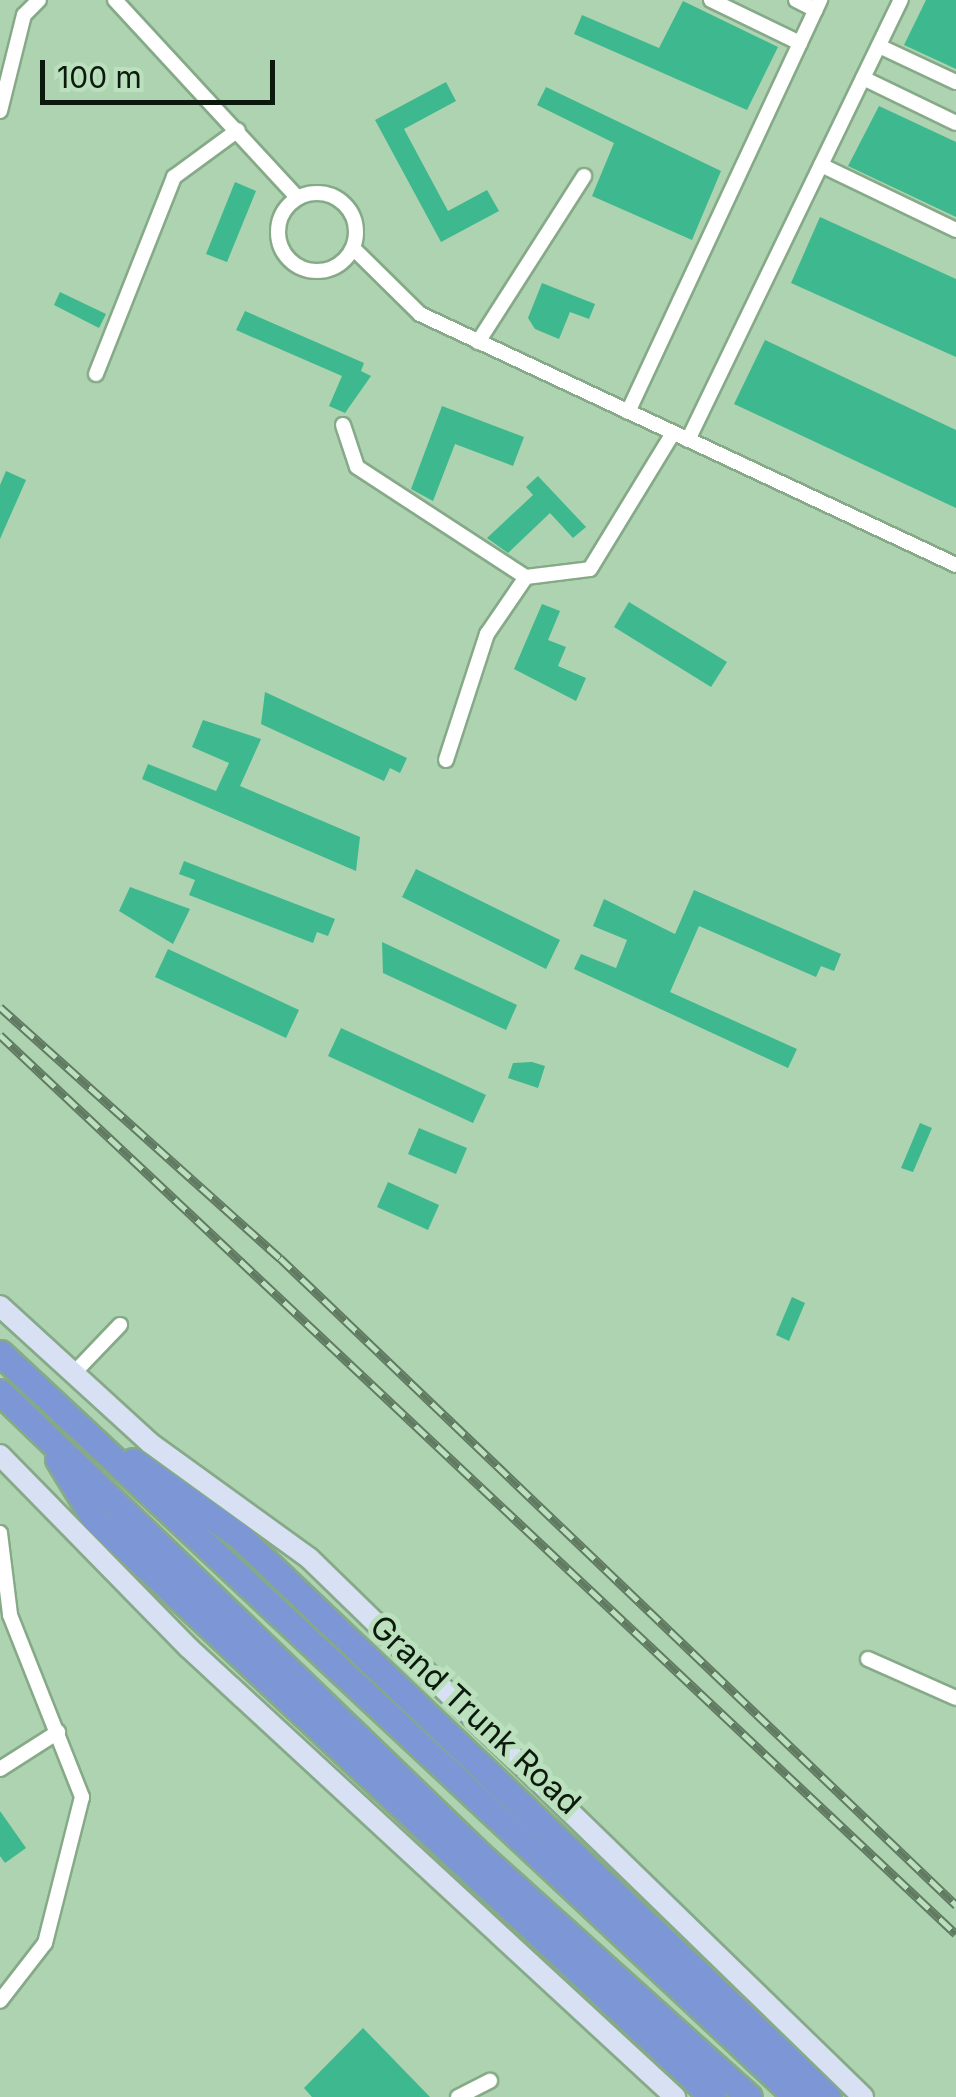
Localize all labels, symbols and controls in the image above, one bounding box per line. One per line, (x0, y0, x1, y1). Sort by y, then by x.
scale bar (45, 40, 280, 102)
text: 100 m (57, 59, 142, 95)
street label: Grand Trunk Road (362, 1608, 588, 1822)

